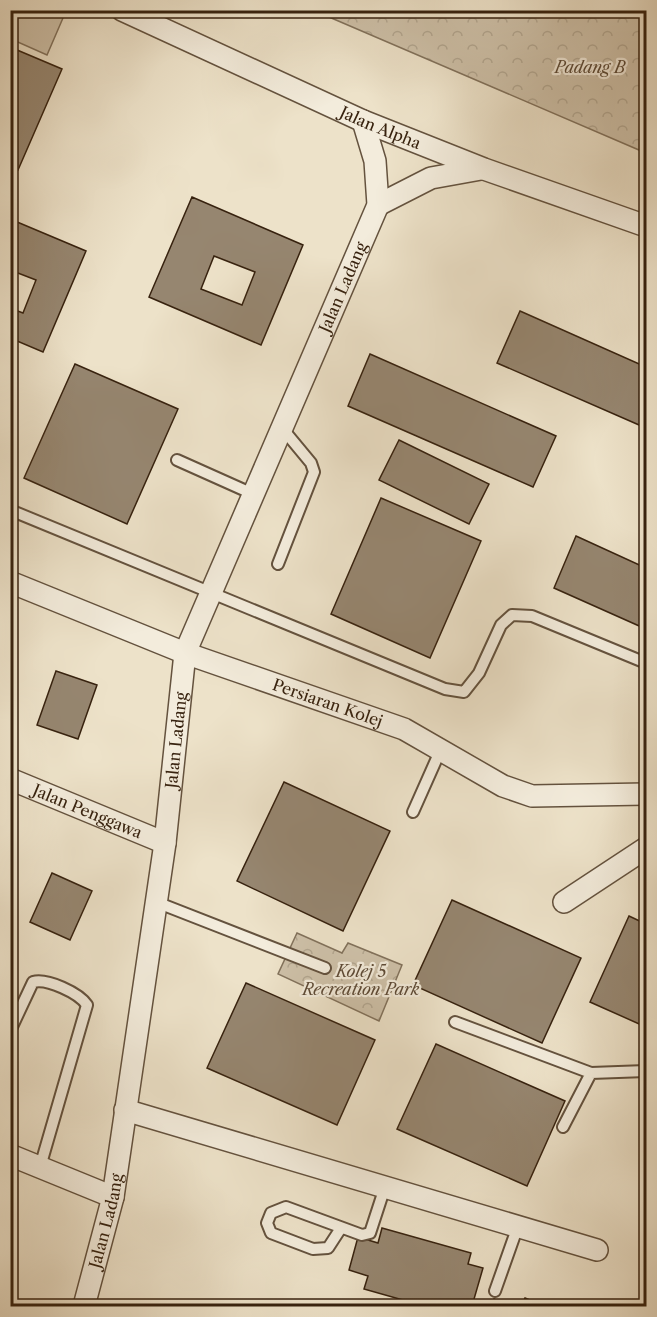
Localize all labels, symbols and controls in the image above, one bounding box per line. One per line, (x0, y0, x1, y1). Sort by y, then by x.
park label: Padang B (553, 57, 626, 77)
street label: Jalan Alpha (334, 101, 424, 153)
street label: Jalan Ladang (313, 238, 371, 338)
street label: Persiaran Kolej (270, 674, 386, 731)
street label: Jalan Ladang (160, 690, 191, 792)
street label: Jalan Penggawa (27, 778, 146, 843)
park label: Kolej 5 Recreation Park (301, 961, 420, 999)
street label: Jalan Ladang (84, 1172, 126, 1273)

